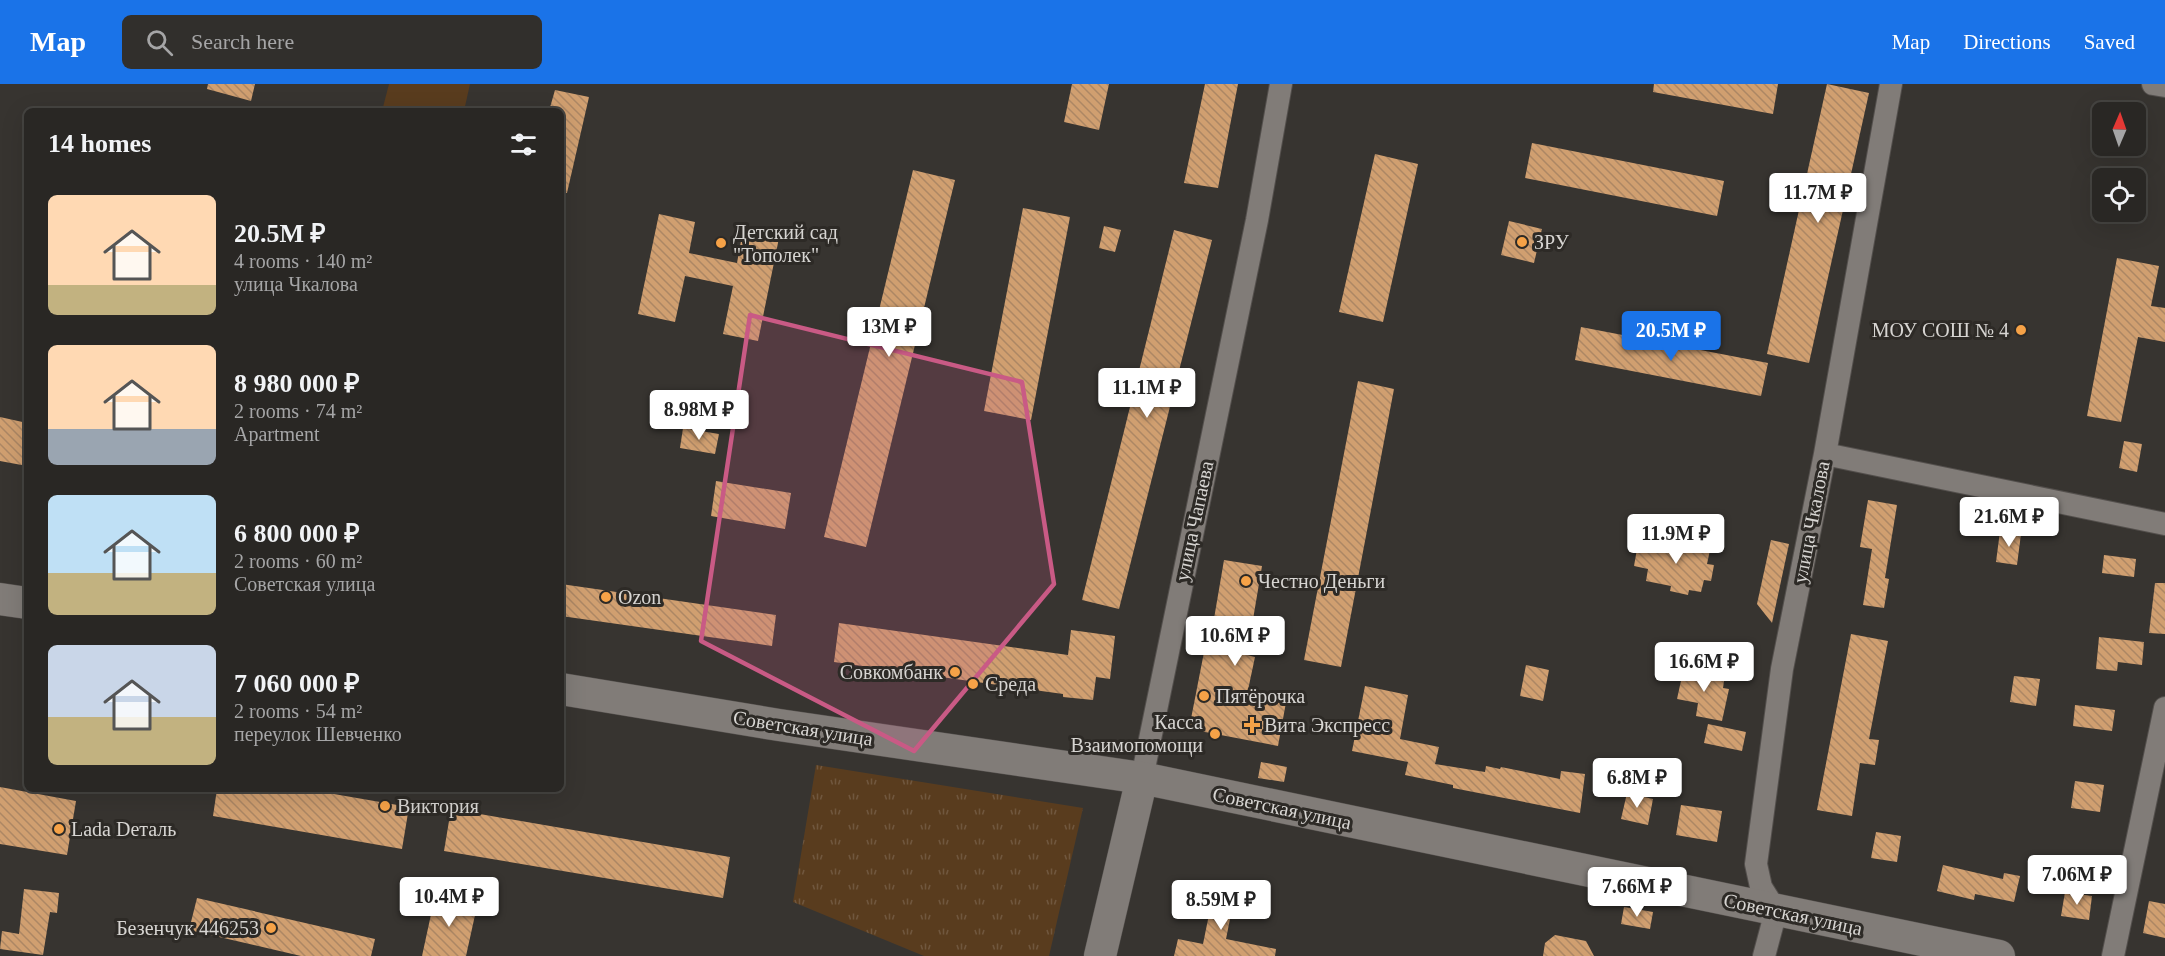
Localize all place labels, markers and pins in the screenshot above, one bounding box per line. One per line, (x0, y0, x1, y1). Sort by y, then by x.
pin: 11.7M ₽ (1763, 173, 1873, 224)
place label: Детский сад "Тополек" (733, 221, 838, 266)
place label: ЗРУ (1534, 231, 1570, 253)
marker: ЗРУ (1515, 235, 1529, 249)
marker: Детский сад "Тополек" (714, 236, 728, 250)
pin: 13M ₽ (847, 307, 931, 358)
pin: 20.5M ₽ (1616, 311, 1726, 362)
place label: МОУ СОШ № 4 (1872, 319, 2009, 341)
marker: МОУ СОШ № 4 (2014, 323, 2028, 337)
pin: 11.1M ₽ (1092, 368, 1202, 419)
pin: 8.98M ₽ (644, 390, 754, 441)
pin: 21.6M ₽ (1954, 497, 2064, 548)
pin: 11.9M ₽ (1621, 514, 1731, 565)
place label: Честно Деньги (1258, 570, 1385, 593)
marker: Честно Деньги (1239, 574, 1253, 588)
place label: Ozon (618, 586, 661, 608)
marker: Ozon (599, 590, 613, 604)
pin: 10.6M ₽ (1180, 616, 1290, 667)
pin: 16.6M ₽ (1649, 642, 1759, 693)
place label: Совкомбанк (840, 661, 943, 683)
marker: Совкомбанк (948, 665, 962, 679)
place label: Среда (985, 673, 1036, 696)
marker: Среда (966, 677, 980, 691)
place label: Пятёрочка (1216, 685, 1305, 708)
marker: Пятёрочка (1197, 689, 1211, 703)
place label: Касса Взаимопомощи (1070, 711, 1203, 757)
place label: Вита Экспресс (1264, 714, 1390, 737)
marker: Вита Экспресс (1245, 718, 1259, 732)
marker: Касса Взаимопомощи (1208, 727, 1222, 741)
pin: 6.8M ₽ (1588, 758, 1686, 809)
place label: Виктория (397, 795, 479, 818)
marker: Виктория (378, 799, 392, 813)
place label: Lada Dеталь (71, 818, 176, 840)
marker: Lada Dеталь (52, 822, 66, 836)
pin: 7.06M ₽ (2022, 855, 2132, 906)
pin: 7.66M ₽ (1582, 867, 1692, 918)
pin: 10.4M ₽ (394, 877, 504, 928)
pin: 8.59M ₽ (1166, 880, 1276, 931)
place label: Безенчук 446253 (116, 917, 259, 940)
marker: Безенчук 446253 (264, 921, 278, 935)

